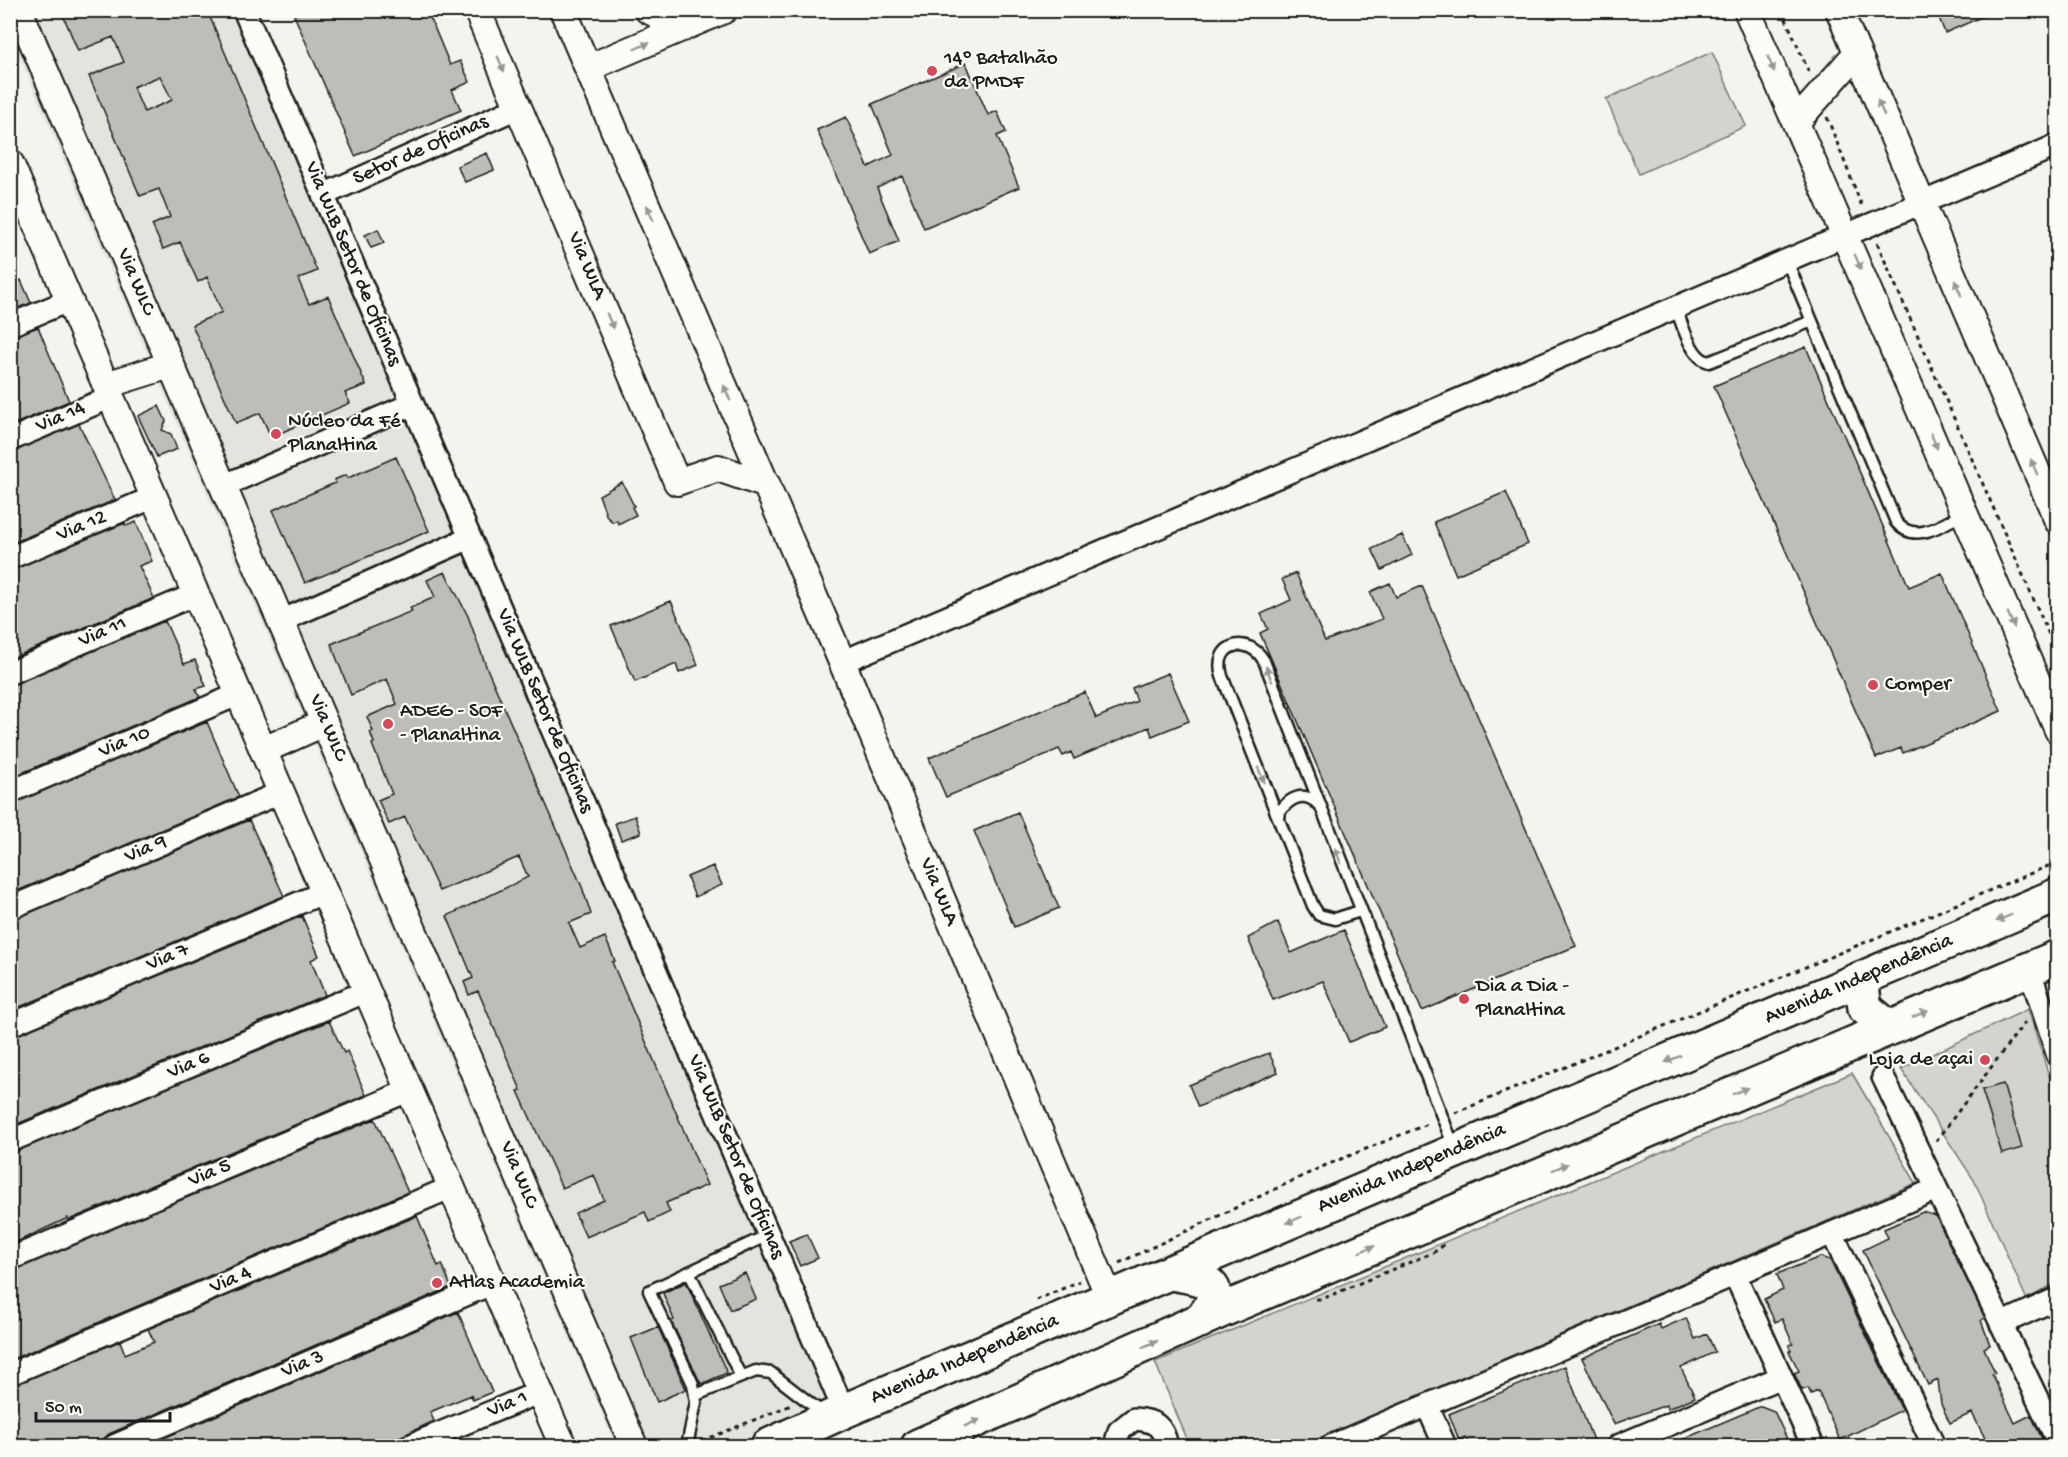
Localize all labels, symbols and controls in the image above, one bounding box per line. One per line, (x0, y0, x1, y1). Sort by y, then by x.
one-way arrow (633, 40, 651, 50)
place label: 14º Batalhão da PMDF (943, 47, 1058, 96)
one-way arrow (496, 55, 506, 73)
one-way arrow (1767, 55, 1776, 72)
marker: 14º Batalhão da PMDF (925, 64, 939, 78)
one-way arrow (1876, 99, 1886, 117)
street label: Setor de Oficinas (350, 110, 494, 192)
street label: Via WLB Setor de Oficinas (297, 157, 407, 371)
one-way arrow (645, 204, 655, 222)
street label: Via WLA (560, 228, 612, 305)
street label: Via WLC (109, 244, 161, 320)
one-way arrow (1854, 253, 1863, 271)
one-way arrow (1953, 278, 1963, 296)
one-way arrow (605, 312, 615, 330)
one-way arrow (722, 383, 732, 401)
street label: Via 14 (32, 396, 90, 440)
place label: Núcleo da Fé Planaltina (287, 410, 402, 459)
marker: Núcleo da Fé Planaltina (269, 427, 283, 441)
one-way arrow (1930, 432, 1940, 450)
one-way arrow (2029, 458, 2039, 476)
street label: Via 12 (52, 505, 111, 549)
street label: Via WLB Setor de Oficinas (489, 604, 599, 818)
street label: Via 11 (74, 612, 131, 655)
one-way arrow (2006, 612, 2016, 630)
one-way arrow (1263, 665, 1273, 683)
place label: Comper (1885, 673, 1952, 698)
marker: Comper (1866, 678, 1880, 692)
street label: Via WLC (301, 690, 353, 766)
place label: ADEG - SOF - Planaltina (400, 700, 503, 749)
marker: ADEG - SOF - Planaltina (381, 717, 395, 731)
street label: Via 10 (95, 721, 154, 765)
one-way arrow (1257, 766, 1266, 784)
street label: Via 9 (120, 830, 171, 870)
one-way arrow (1333, 847, 1343, 865)
street label: Via WLA (912, 854, 964, 931)
one-way arrow (1994, 913, 2012, 923)
street label: Avenida Independência (1761, 929, 1958, 1031)
street label: Via 7 (142, 938, 194, 978)
place label: Dia a Dia - Planaltina (1474, 975, 1569, 1024)
marker: Dia a Dia - Planaltina (1457, 992, 1471, 1006)
one-way arrow (1911, 1009, 1929, 1019)
street label: Via 6 (163, 1046, 214, 1086)
place label: Loja de açai (1869, 1048, 1973, 1073)
street label: Via WLB Setor de Oficinas (680, 1050, 790, 1264)
marker: Loja de açai (1978, 1053, 1992, 1067)
one-way arrow (1664, 1054, 1682, 1064)
one-way arrow (1731, 1086, 1749, 1096)
street label: Avenida Independência (1314, 1118, 1511, 1220)
street label: Via WLC (492, 1137, 544, 1213)
street label: Via 5 (184, 1154, 235, 1194)
one-way arrow (1552, 1163, 1569, 1172)
one-way arrow (1285, 1215, 1303, 1225)
one-way arrow (1359, 1244, 1377, 1254)
street label: Via 4 (205, 1261, 256, 1301)
place label: Atlas Academia (449, 1271, 586, 1296)
marker: Atlas Academia (430, 1276, 444, 1290)
street label: Avenida Independência (867, 1309, 1064, 1411)
one-way arrow (1141, 1338, 1159, 1348)
street label: Via 3 (277, 1345, 328, 1385)
scale bar (36, 1385, 170, 1423)
street label: Via 1 (483, 1385, 532, 1425)
text: 50 m (45, 1398, 82, 1419)
one-way arrow (963, 1418, 981, 1428)

